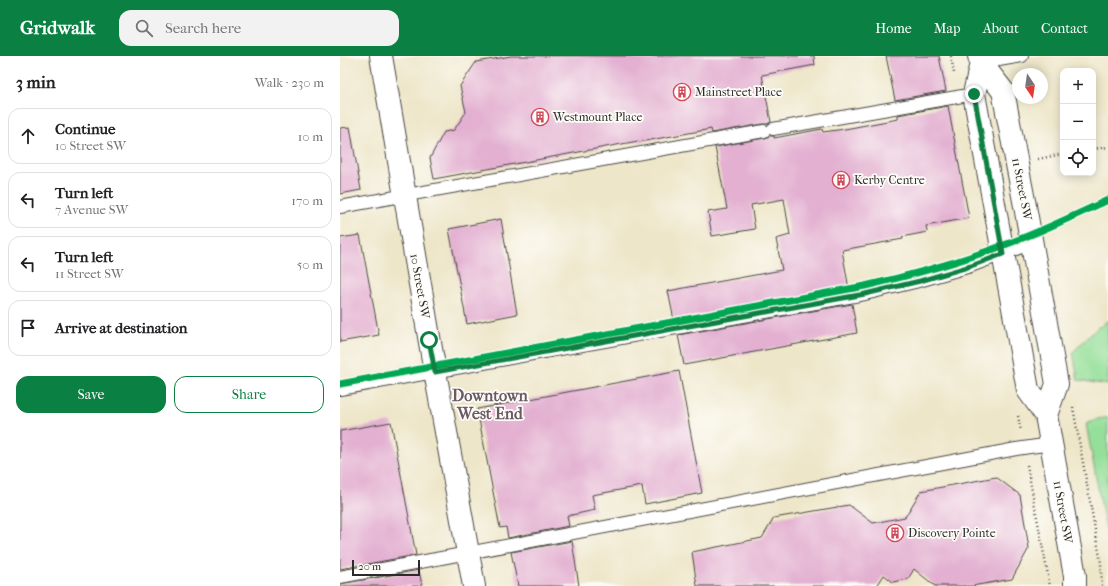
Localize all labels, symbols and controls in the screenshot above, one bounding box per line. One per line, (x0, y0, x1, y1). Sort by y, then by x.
search box (119, 10, 399, 46)
text: Gridwalk (20, 17, 95, 39)
icon: search (133, 17, 155, 39)
text: Search here (165, 19, 241, 37)
text: Home (875, 20, 912, 37)
text: Map (934, 20, 961, 37)
text: About (983, 20, 1019, 37)
text: Contact (1041, 20, 1088, 37)
north arrow (1012, 68, 1048, 104)
map controls (1060, 68, 1096, 176)
button: + (1060, 68, 1096, 104)
text: 3 min (16, 72, 56, 92)
text: Walk · 230 m (255, 75, 324, 90)
building icon: Mainstreet Place (672, 82, 692, 102)
place label: Mainstreet Place (695, 85, 782, 99)
route end (965, 85, 983, 103)
button: − (1060, 104, 1096, 140)
building icon: Westmount Place (530, 107, 550, 127)
place label: Westmount Place (552, 110, 642, 124)
text: Continue (55, 120, 115, 138)
icon: ahead (17, 125, 39, 147)
text: 10 m (298, 129, 323, 144)
text: 10 Street SW (55, 138, 126, 153)
button: locate (1060, 140, 1096, 176)
street label: 11 Street SW (1009, 157, 1035, 223)
building icon: Kerby Centre (831, 170, 851, 190)
place label: Kerby Centre (854, 173, 925, 187)
text: Turn left (55, 184, 113, 202)
icon: left (17, 189, 39, 211)
text: 170 m (291, 193, 323, 208)
text: 7 Avenue SW (55, 202, 128, 217)
text: Turn left (55, 248, 113, 266)
street label: 10 Street SW (407, 252, 433, 321)
icon: left (17, 253, 39, 275)
text: 50 m (297, 257, 323, 272)
text: 11 Street SW (55, 266, 124, 281)
icon: arrive (17, 317, 39, 339)
text: Arrive at destination (55, 319, 187, 337)
route start (420, 331, 438, 349)
button: Save (16, 376, 166, 413)
button: Share (174, 376, 324, 413)
district label: Downtown West End (452, 386, 529, 423)
street label: 11 Street SW (1051, 480, 1076, 546)
building icon: Discovery Pointe (885, 523, 905, 543)
place label: Discovery Pointe (908, 526, 996, 540)
scale bar (352, 558, 420, 577)
text: 20 m (358, 560, 381, 573)

